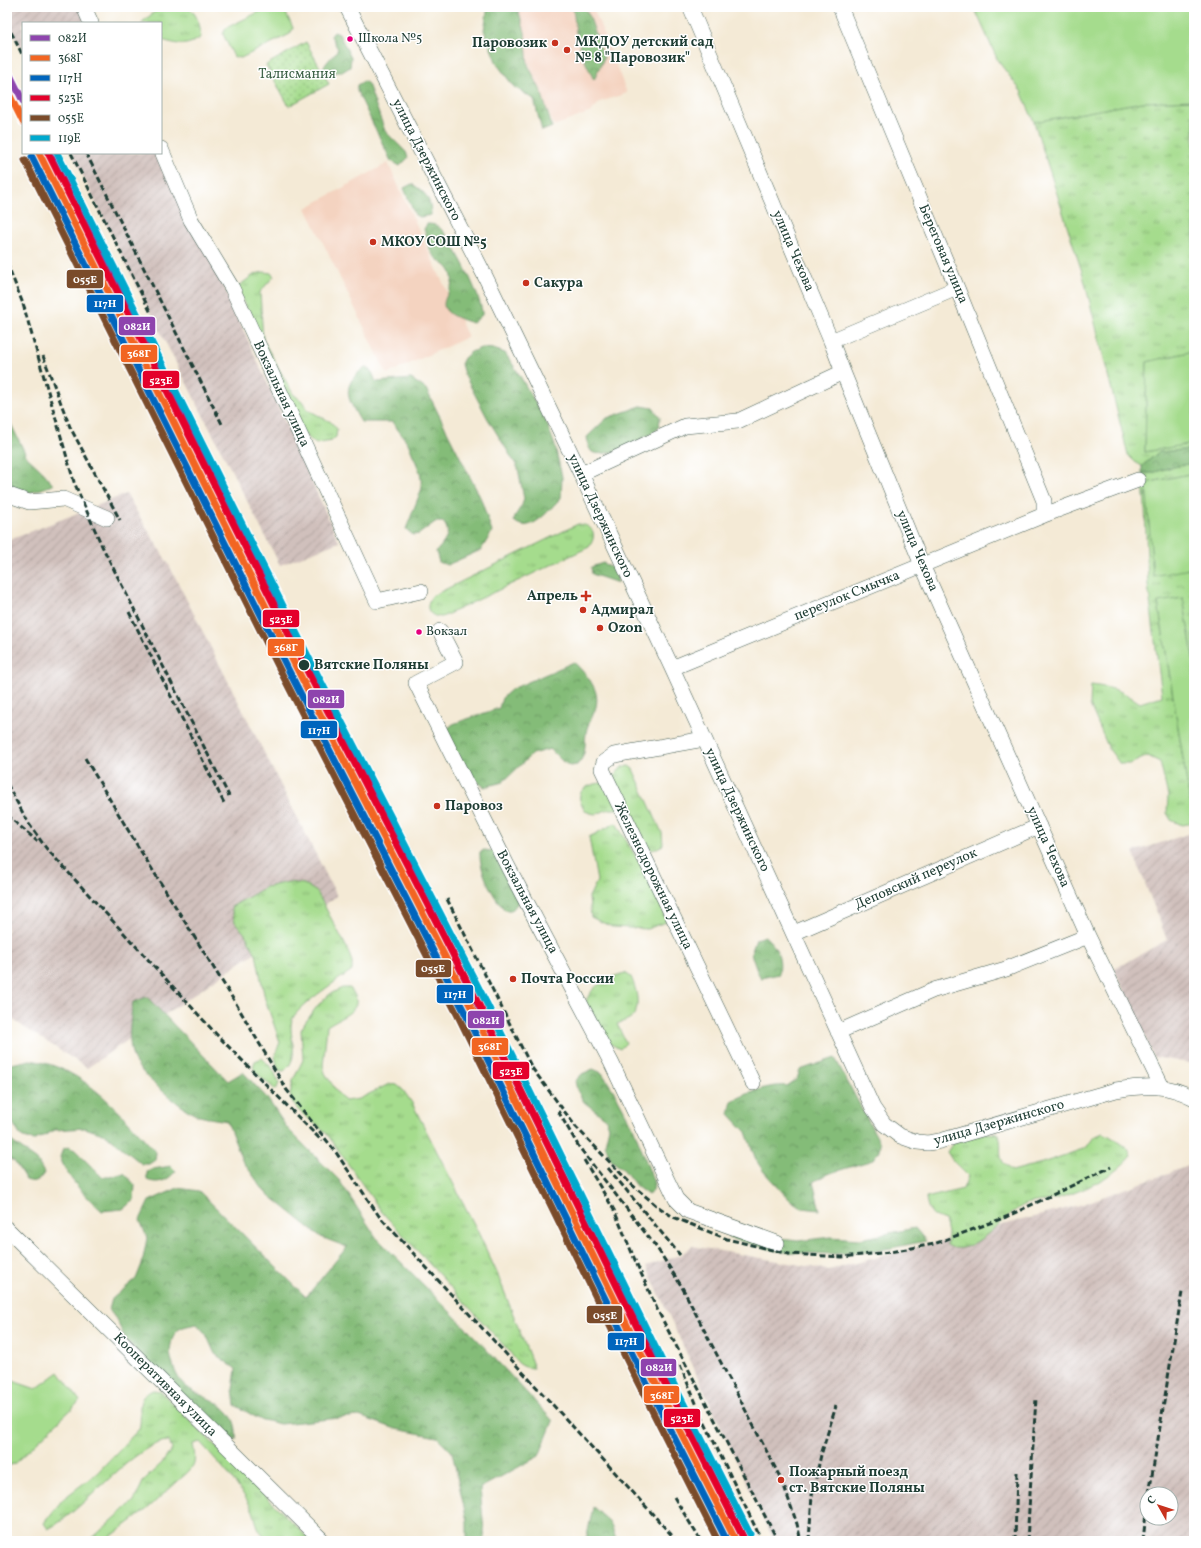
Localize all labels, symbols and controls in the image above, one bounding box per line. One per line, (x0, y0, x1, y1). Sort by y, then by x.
legend (22, 22, 162, 154)
place label: Школа №5 (358, 30, 422, 48)
text: 082И (58, 31, 87, 47)
place label: МКДОУ детский сад № 8 "Паровозик" (575, 33, 714, 68)
marker: Школа №5 (345, 34, 355, 44)
place label: Паровозик (472, 34, 548, 53)
marker: Паровозик (550, 38, 560, 48)
marker: МКДОУ детский сад № 8 "Паровозик" (562, 45, 572, 55)
text: 368Г (58, 51, 83, 67)
park label: Талисмания (258, 65, 336, 84)
text: 117Н (58, 71, 82, 87)
text: 523Е (58, 91, 83, 107)
street label: улица Дзержинского (387, 96, 465, 224)
text: 055Е (58, 111, 84, 127)
text: 119Е (58, 131, 81, 147)
street label: Береговая улица (914, 201, 972, 307)
street label: улица Чехова (767, 207, 819, 295)
place label: МКОУ СОШ №5 (381, 233, 487, 252)
marker: МКОУ СОШ №5 (368, 237, 378, 247)
line badge: 055Е (66, 269, 104, 289)
text: 055Е (73, 273, 97, 288)
place label: Сакура (534, 274, 583, 293)
marker: Сакура (521, 278, 531, 288)
line badge: 117Н (86, 294, 124, 313)
text: 117Н (94, 297, 117, 312)
line badge: 082И (118, 316, 156, 336)
text: 082И (124, 320, 151, 335)
street label: Вокзальная улица (248, 338, 314, 450)
line badge: 368Г (120, 344, 158, 363)
text: 368Г (127, 347, 152, 362)
line badge: 523Е (142, 370, 180, 389)
text: 523Е (149, 374, 173, 389)
street label: улица Дзержинского (563, 451, 637, 581)
street label: улица Чехова (891, 507, 943, 595)
street label: переулок Смычка (791, 566, 903, 626)
place label: Апрель (527, 587, 578, 606)
marker: Апрель (581, 591, 591, 601)
place label: Адмирал (591, 601, 654, 620)
marker: Адмирал (578, 605, 588, 615)
line badge: 523Е (262, 609, 300, 628)
text: 523Е (269, 613, 293, 628)
place label: Ozon (608, 619, 643, 638)
place label: Вокзал (426, 623, 467, 641)
marker: Ozon (595, 623, 605, 633)
marker: Вокзал (414, 627, 424, 637)
line badge: 368Г (267, 638, 305, 657)
text: 368Г (274, 641, 299, 656)
place label: Вятские Поляны (314, 656, 429, 675)
marker: Вятские Поляны (297, 658, 311, 672)
line badge: 082И (307, 689, 345, 709)
text: 082И (313, 693, 340, 708)
line badge: 117Н (300, 720, 338, 739)
text: 117Н (308, 724, 331, 739)
street label: улица Дзержинского (700, 745, 774, 875)
place label: Паровоз (445, 797, 503, 816)
street label: Железнодорожная улица (609, 799, 697, 953)
marker: Паровоз (432, 801, 442, 811)
street label: улица Чехова (1022, 804, 1074, 891)
street label: Деповский переулок (852, 843, 981, 915)
street label: Вокзальная улица (492, 847, 562, 957)
line badge: 055Е (415, 959, 452, 978)
text: 055Е (421, 962, 445, 977)
place label: Почта России (521, 970, 614, 989)
marker: Почта России (508, 974, 518, 984)
line badge: 117Н (436, 984, 474, 1004)
text: 117Н (444, 988, 467, 1003)
line badge: 082И (467, 1010, 505, 1029)
text: 082И (473, 1014, 500, 1029)
line badge: 368Г (471, 1037, 509, 1056)
text: 368Г (478, 1040, 503, 1055)
line badge: 523Е (492, 1061, 530, 1080)
text: 523Е (499, 1065, 523, 1080)
street label: улица Дзержинского (932, 1095, 1066, 1151)
line badge: 055Е (586, 1305, 623, 1324)
text: 055Е (593, 1309, 617, 1324)
street label: Кооперативная улица (109, 1329, 221, 1441)
line badge: 117Н (607, 1332, 645, 1351)
text: 117Н (615, 1335, 638, 1350)
line badge: 082И (640, 1358, 677, 1377)
text: 082И (646, 1361, 673, 1376)
line badge: 368Г (643, 1385, 680, 1404)
text: 368Г (650, 1389, 675, 1404)
line badge: 523Е (663, 1408, 701, 1428)
text: 523Е (670, 1412, 694, 1427)
place label: Пожарный поезд ст. Вятские Поляны (789, 1463, 925, 1498)
marker: Пожарный поезд ст. Вятские Поляны (776, 1475, 786, 1485)
north arrow (1139, 1486, 1179, 1526)
text: С (1144, 1493, 1160, 1508)

